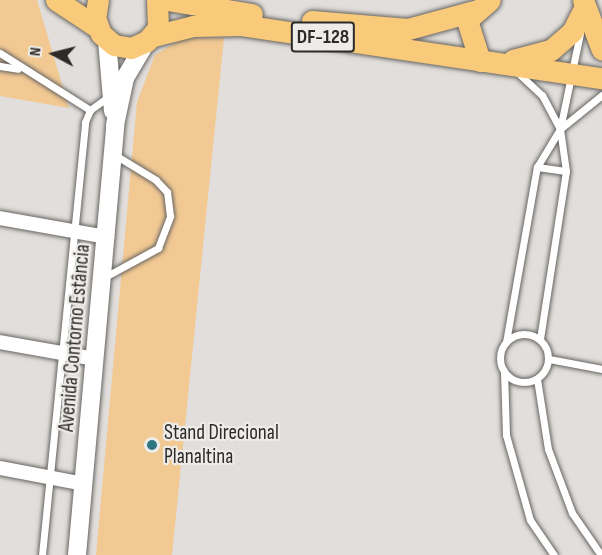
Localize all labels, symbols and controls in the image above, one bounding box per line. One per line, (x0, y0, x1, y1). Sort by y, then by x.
road number: DF-128 (290, 20, 356, 54)
north arrow (24, 24, 84, 84)
text: N (26, 46, 46, 57)
street label: Avenida Contorno Estância (54, 243, 96, 433)
place label: Stand Direcional Planaltina (164, 420, 279, 470)
marker: Stand Direcional Planaltina (145, 438, 159, 452)

